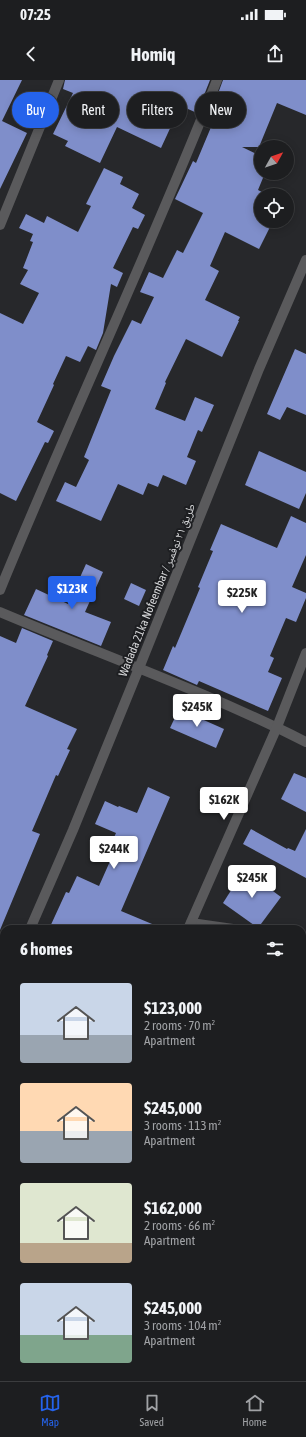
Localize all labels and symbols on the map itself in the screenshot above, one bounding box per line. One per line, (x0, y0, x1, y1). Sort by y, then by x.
north arrow (254, 140, 294, 180)
street label: Wadada 21ka Nofeembar / طريق ٢١ نوفمبر (116, 501, 199, 679)
pin: $123K (44, 576, 100, 610)
pin: $225K (214, 580, 270, 614)
pin: $245K (169, 694, 225, 728)
pin: $162K (196, 787, 252, 821)
pin: $244K (86, 836, 142, 870)
pin: $245K (224, 865, 280, 899)

